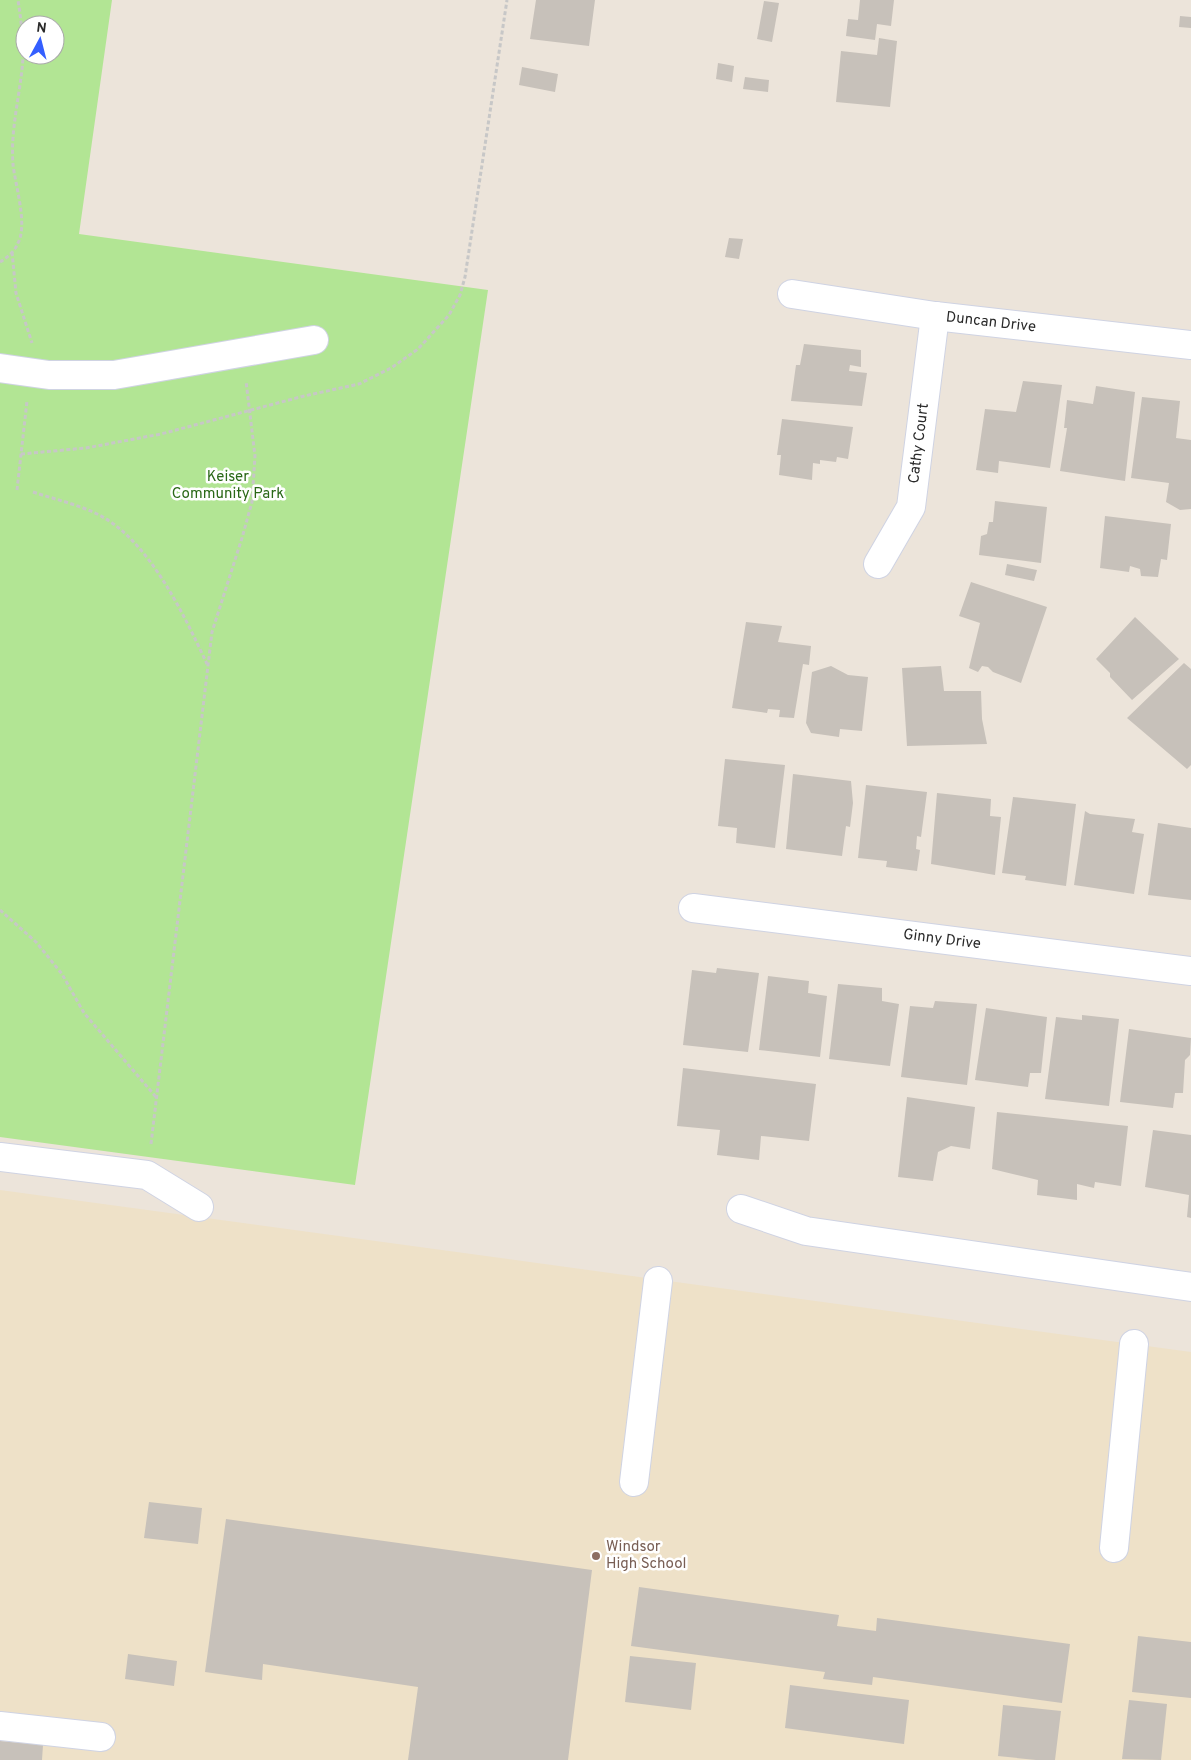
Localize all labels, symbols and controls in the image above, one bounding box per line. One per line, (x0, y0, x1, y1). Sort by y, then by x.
north arrow (15, 15, 65, 65)
text: N (35, 20, 47, 38)
street label: Duncan Drive (945, 308, 1037, 337)
street label: Cathy Court (905, 402, 933, 485)
park label: Keiser Community Park (172, 468, 284, 504)
street label: Ginny Drive (902, 925, 982, 954)
place label: Windsor High School (606, 1538, 687, 1574)
marker: Windsor High School (590, 1550, 602, 1562)

